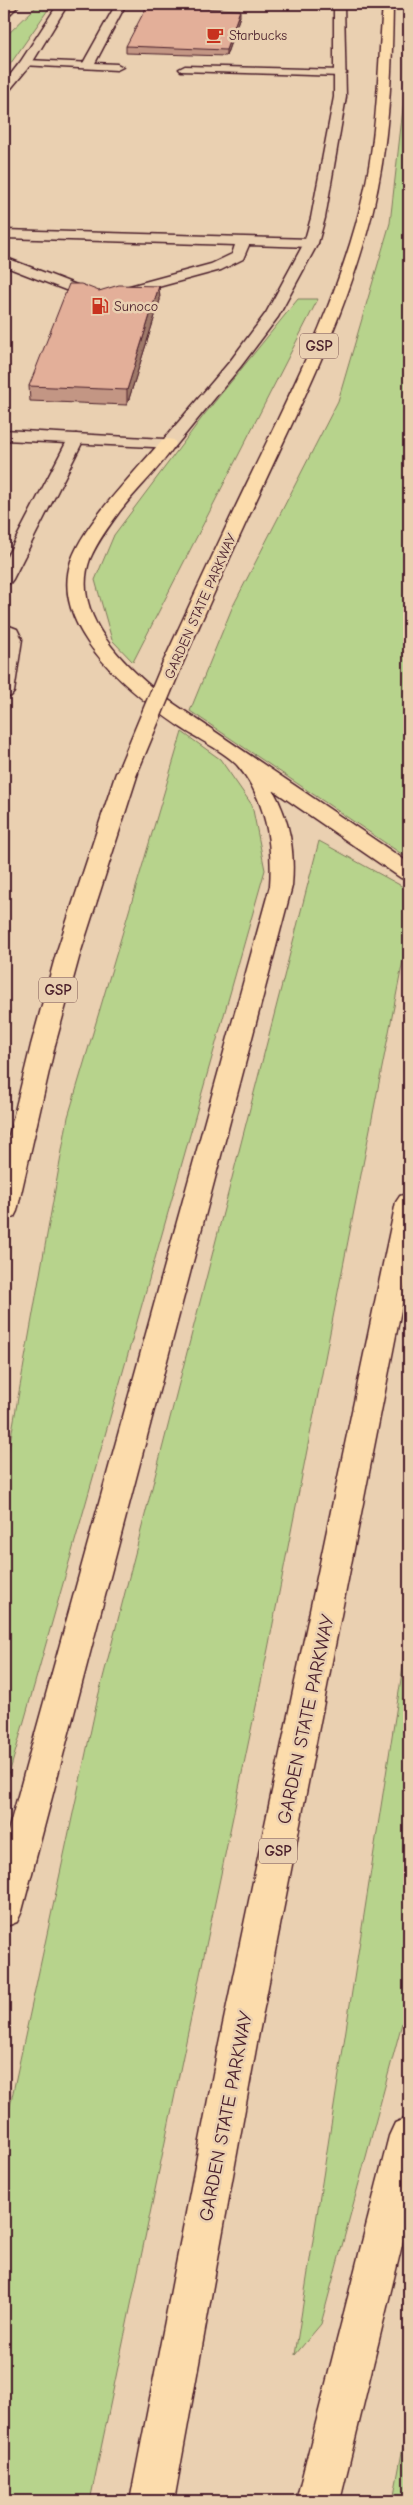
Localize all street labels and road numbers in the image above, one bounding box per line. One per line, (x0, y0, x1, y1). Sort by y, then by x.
road number: GSP (300, 334, 338, 358)
street label: GARDEN STATE PARKWAY (161, 530, 241, 682)
road number: GSP (39, 978, 77, 1002)
street label: GARDEN STATE PARKWAY (273, 1612, 339, 1826)
road number: GSP (259, 1838, 297, 1864)
street label: GARDEN STATE PARKWAY (195, 2008, 257, 2223)

